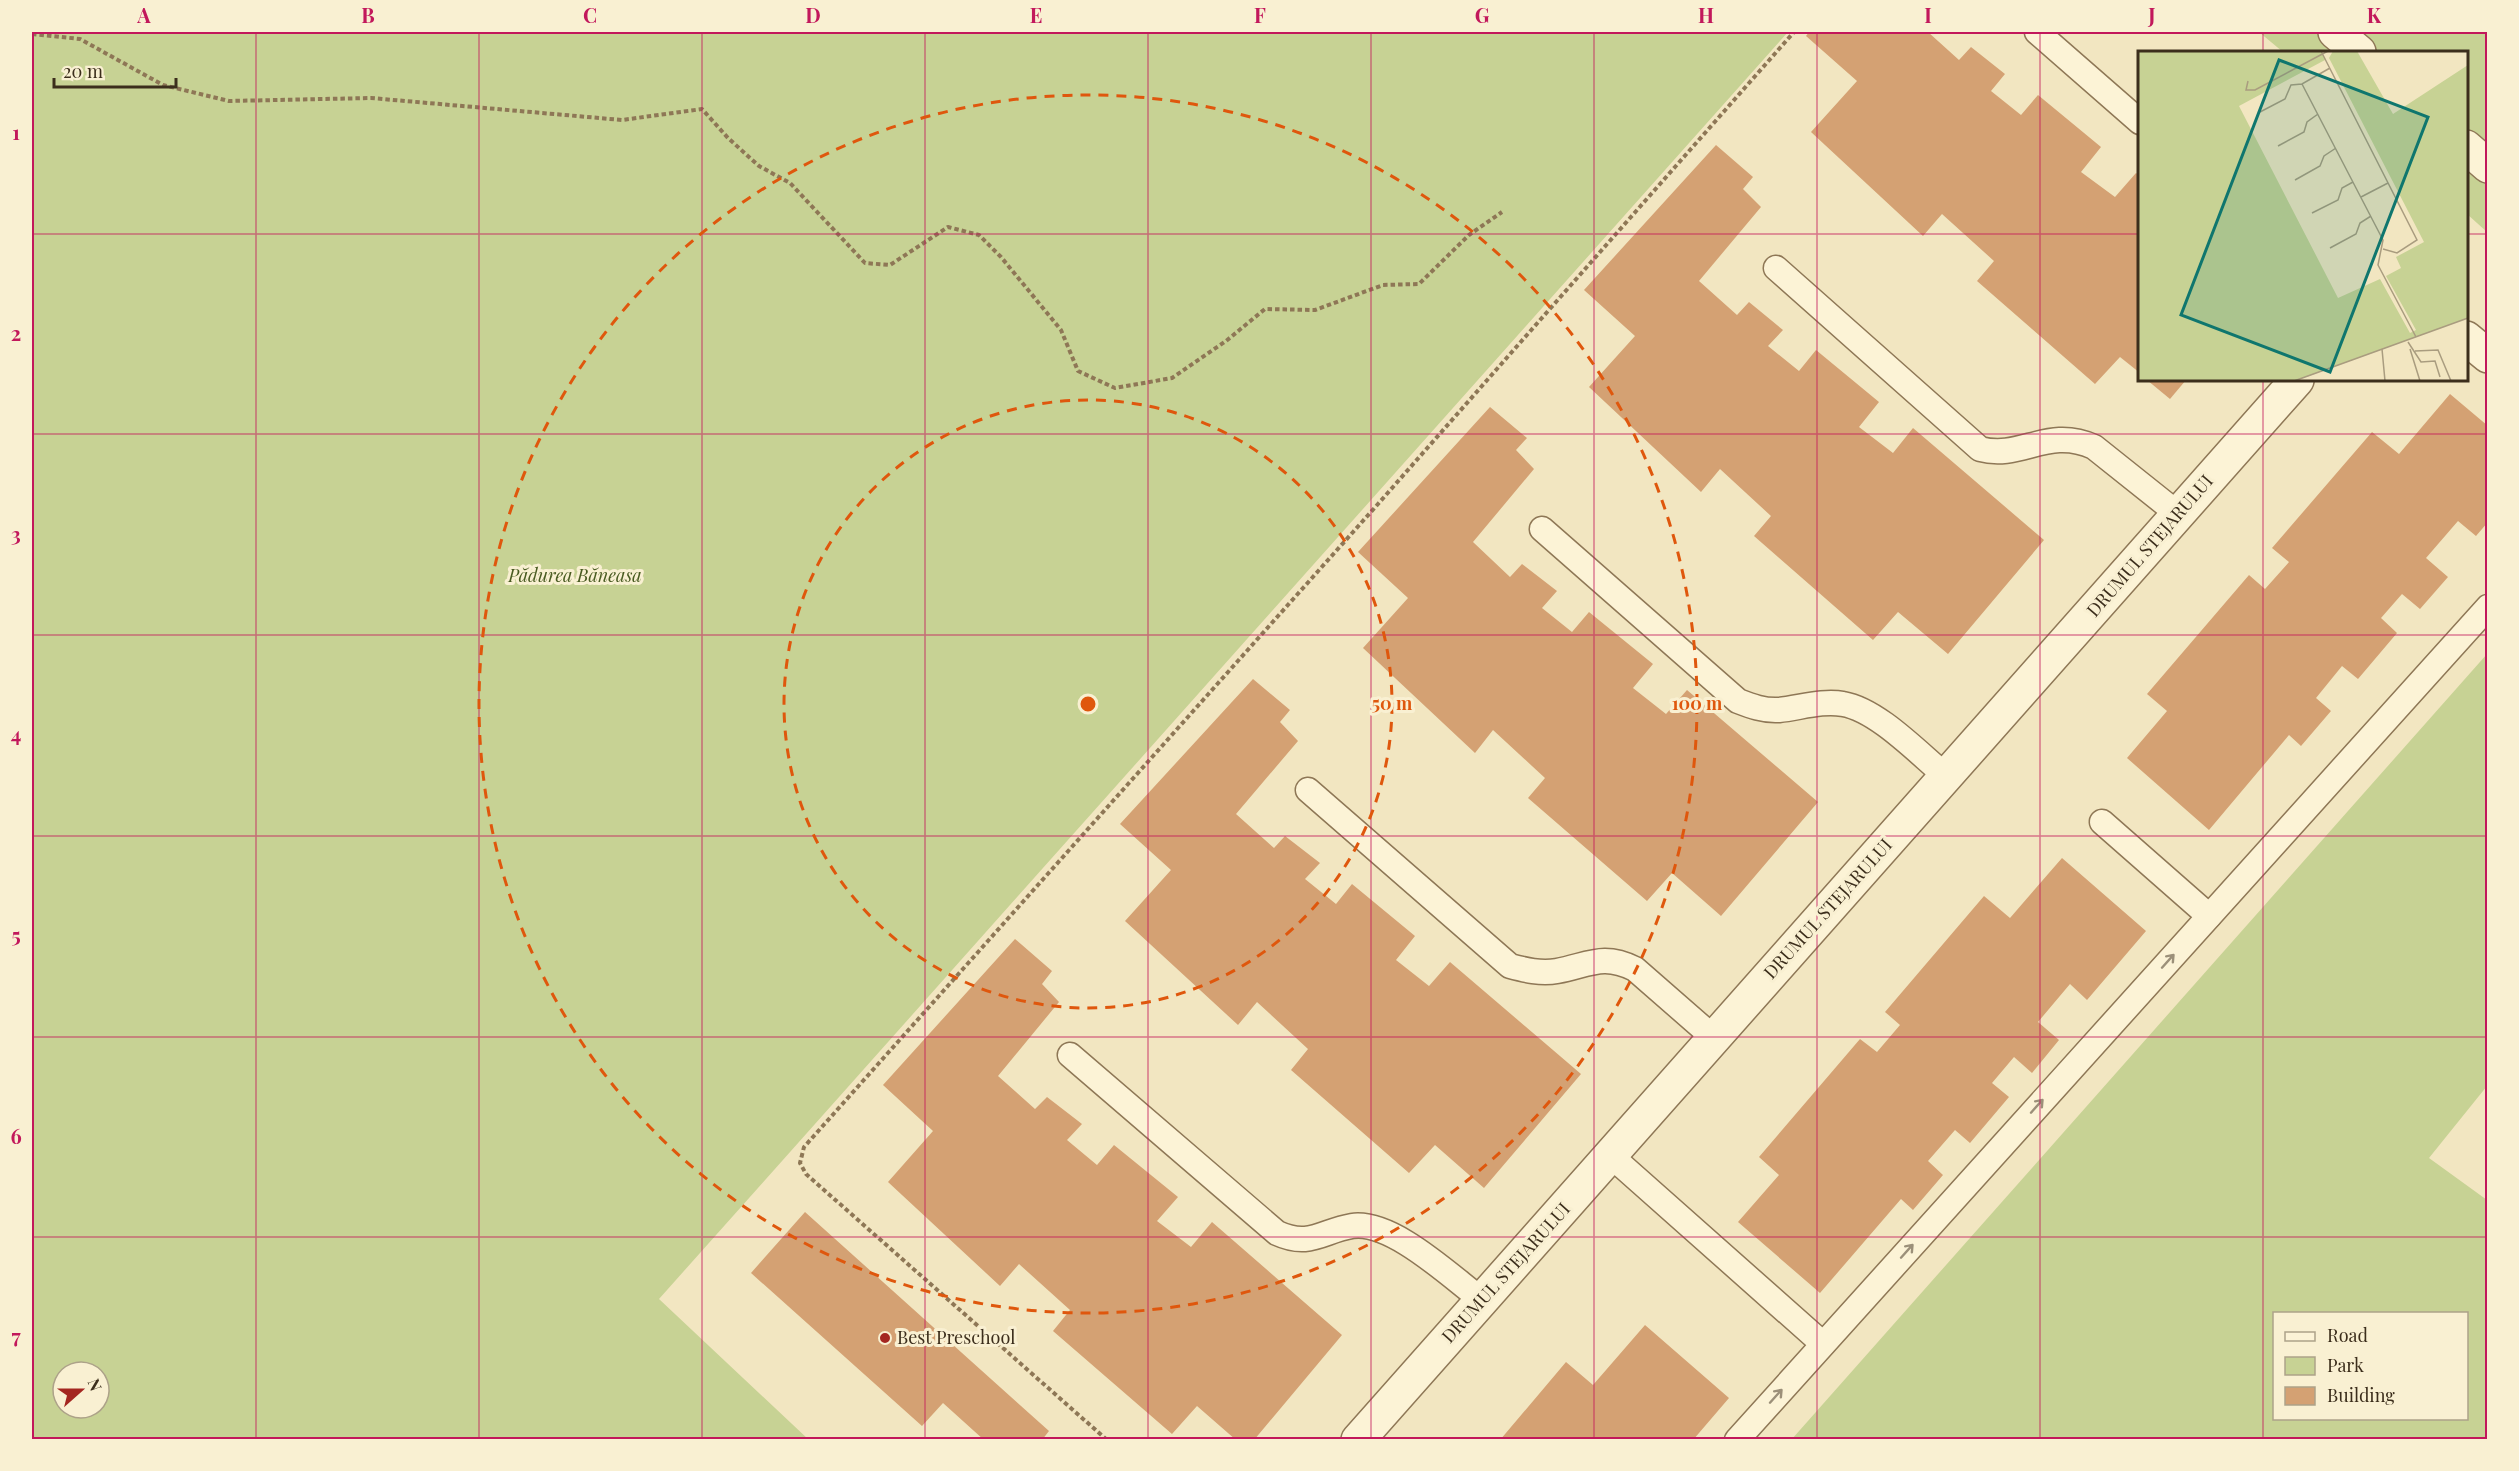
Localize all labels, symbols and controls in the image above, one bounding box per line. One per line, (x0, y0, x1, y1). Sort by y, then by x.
text: A (136, 1, 151, 28)
text: B (361, 1, 375, 28)
text: C (583, 1, 597, 28)
text: D (805, 1, 821, 28)
text: E (1030, 1, 1042, 28)
text: F (1254, 1, 1266, 28)
text: G (1475, 1, 1490, 28)
text: H (1698, 1, 1714, 28)
text: I (1924, 1, 1932, 28)
text: J (2147, 1, 2156, 28)
text: K (2367, 1, 2382, 28)
scale bar (54, 51, 176, 89)
inset map (2138, 51, 2468, 381)
text: 20 m (63, 59, 103, 83)
text: 1 (12, 118, 20, 145)
text: 2 (11, 319, 21, 346)
street label: DRUMUL STEJARULUI (2081, 469, 2218, 622)
text: 3 (11, 520, 21, 547)
park label: Pădurea Băneasa (507, 563, 642, 587)
text: 50 m (1372, 691, 1413, 715)
text: 100 m (1672, 691, 1723, 715)
centre of rings (1078, 694, 1098, 714)
text: 4 (11, 720, 21, 747)
street label: DRUMUL STEJARULUI (1758, 833, 1897, 984)
text: 5 (11, 921, 21, 948)
one-way arrow (2161, 954, 2175, 969)
one-way arrow (2030, 1099, 2044, 1114)
text: 6 (10, 1122, 22, 1149)
street label: DRUMUL STEJARULUI (1436, 1197, 1575, 1348)
one-way arrow (1900, 1244, 1914, 1259)
legend (2273, 1312, 2468, 1420)
text: 7 (11, 1322, 21, 1349)
text: Road (2327, 1323, 2368, 1347)
place label: Best Preschool (897, 1325, 1015, 1349)
marker: Best Preschool (878, 1331, 892, 1345)
text: Park (2327, 1353, 2364, 1377)
north arrow (51, 1360, 111, 1420)
text: N (84, 1375, 108, 1394)
text: Building (2327, 1383, 2395, 1407)
one-way arrow (1769, 1389, 1783, 1404)

